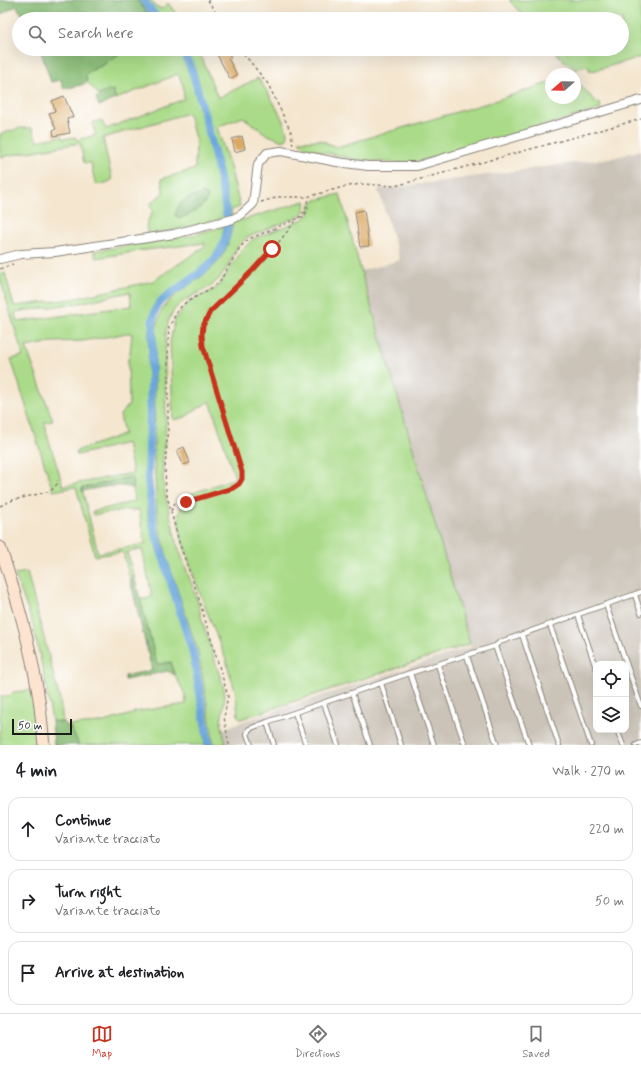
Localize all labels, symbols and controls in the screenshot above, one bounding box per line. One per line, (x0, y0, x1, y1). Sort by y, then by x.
search box (12, 12, 629, 56)
icon: search (26, 23, 48, 45)
text: Search here (58, 24, 134, 44)
north arrow (545, 68, 581, 104)
route start (263, 240, 281, 258)
route end (177, 493, 195, 511)
map controls (593, 661, 629, 733)
button: locate (593, 661, 629, 697)
button: layers (593, 697, 629, 733)
scale bar (12, 717, 72, 736)
text: 50 m (18, 719, 43, 733)
text: 4 min (16, 760, 57, 782)
text: Walk · 270 m (552, 763, 625, 780)
text: Continue (55, 811, 111, 831)
icon: ahead (17, 818, 39, 840)
text: 220 m (589, 821, 624, 838)
text: Variante tracciato (55, 831, 160, 848)
text: Turn right (55, 883, 122, 903)
icon: right (17, 890, 39, 912)
text: 50 m (595, 893, 624, 910)
text: Variante tracciato (55, 903, 160, 920)
icon: arrive (17, 962, 39, 984)
text: Arrive at destination (55, 963, 184, 983)
tab: Map (91, 1023, 113, 1061)
tab: Directions (295, 1023, 340, 1061)
tab: Saved (522, 1023, 550, 1061)

